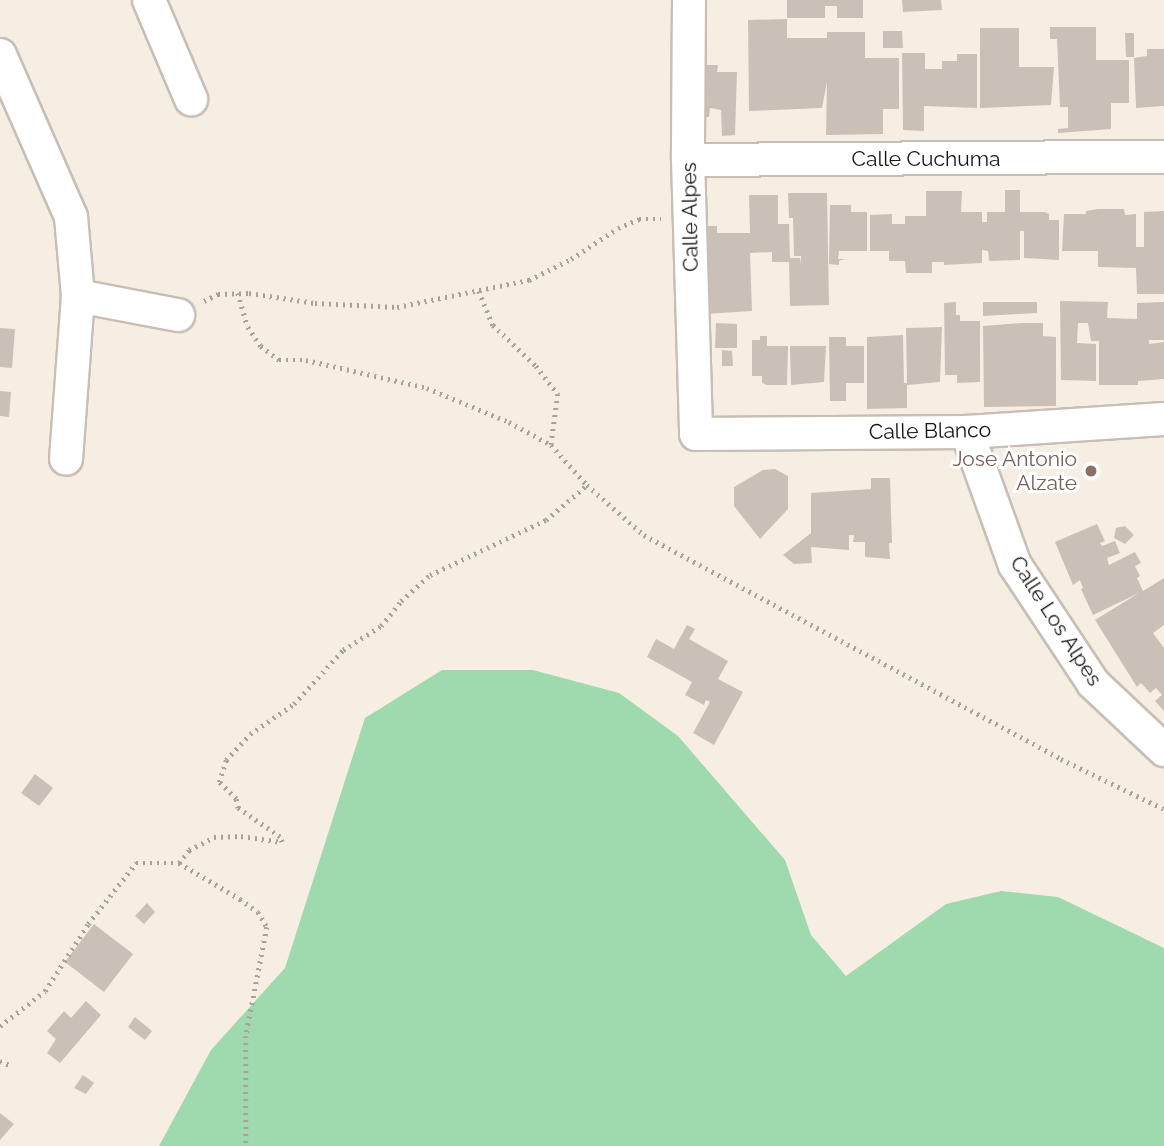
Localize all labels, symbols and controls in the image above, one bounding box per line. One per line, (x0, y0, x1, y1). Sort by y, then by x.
street label: Calle Cuchuma (852, 146, 1000, 172)
street label: Calle Alpes (676, 162, 704, 272)
street label: Calle Blanco (869, 417, 991, 445)
place label: Jose Antonio Alzate (952, 446, 1077, 496)
marker: Jose Antonio Alzate (1083, 463, 1099, 479)
street label: Calle Los Alpes (1005, 551, 1107, 691)

